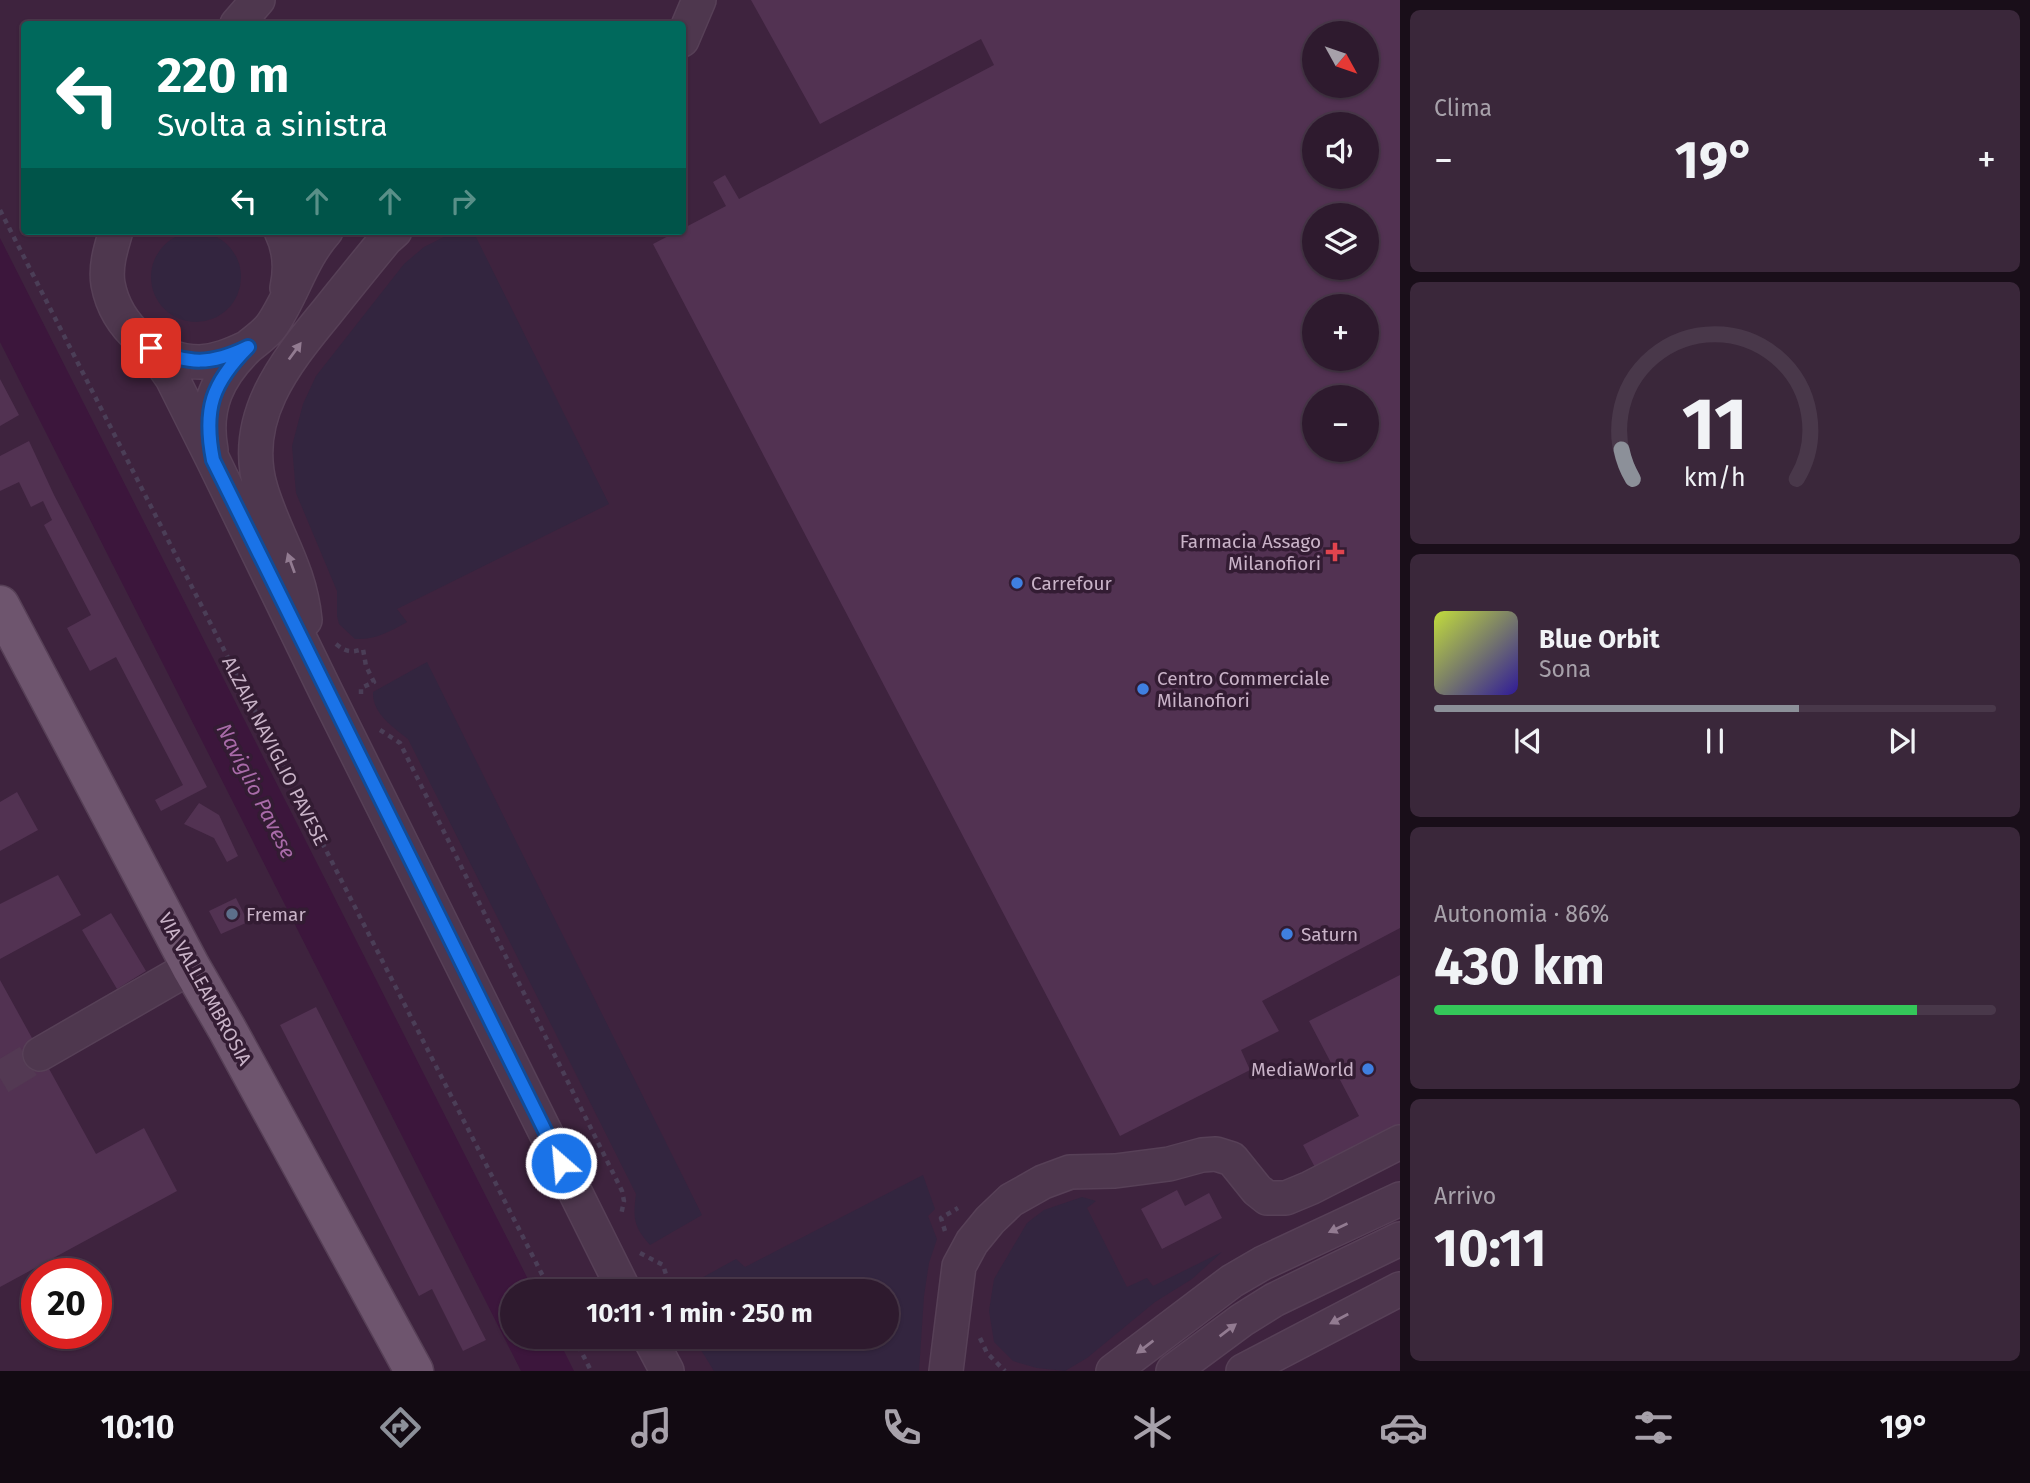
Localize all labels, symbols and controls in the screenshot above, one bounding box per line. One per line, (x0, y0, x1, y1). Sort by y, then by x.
north arrow (1302, 21, 1379, 98)
map controls (1302, 21, 1379, 462)
text: 220 m (157, 46, 289, 105)
icon: left (42, 49, 133, 140)
text: Clima (1434, 94, 1492, 122)
text: Svolta a sinistra (157, 106, 388, 144)
button: sound (1302, 112, 1379, 189)
text: 19° (1675, 129, 1755, 192)
text: − (1434, 137, 1453, 183)
text: + (1977, 137, 1996, 183)
icon: left (225, 182, 263, 220)
icon: ahead (298, 182, 336, 220)
icon: ahead (371, 182, 409, 220)
icon: right (444, 182, 482, 220)
button: layers (1302, 203, 1379, 280)
button: + (1302, 294, 1379, 371)
pin (121, 318, 181, 378)
icon: arrive (132, 329, 170, 367)
one-way arrow (288, 342, 302, 360)
text: 11 (1682, 382, 1748, 469)
button: − (1302, 385, 1379, 462)
text: km/h (1684, 463, 1746, 493)
place label: Farmacia Assago Milanofiori (1180, 530, 1321, 575)
marker: Farmacia Assago Milanofiori (1327, 544, 1343, 560)
one-way arrow (285, 552, 296, 573)
place label: Carrefour (1031, 572, 1113, 595)
marker: Carrefour (1009, 575, 1025, 591)
text: Blue Orbit (1539, 624, 1659, 655)
street label: ALZAIA NAVIGLIO PAVESE (217, 653, 333, 849)
text: Sona (1539, 655, 1591, 683)
place label: Centro Commerciale Milanofiori (1157, 667, 1330, 712)
marker: Centro Commerciale Milanofiori (1135, 681, 1151, 697)
water label: Naviglio Pavese (211, 719, 301, 863)
icon: previous (1509, 722, 1547, 760)
icon: pause (1696, 722, 1734, 760)
icon: next (1883, 722, 1921, 760)
text: Autonomia · 86% (1434, 900, 1609, 928)
place label: Fremar (246, 903, 306, 926)
marker: Fremar (224, 906, 240, 922)
street label: VIA VALLEAMBROSIA (154, 909, 257, 1069)
place label: Saturn (1301, 923, 1358, 946)
marker: Saturn (1279, 926, 1295, 942)
text: 430 km (1434, 935, 1605, 998)
place label: MediaWorld (1251, 1058, 1354, 1081)
marker: MediaWorld (1360, 1061, 1376, 1077)
position arrow (524, 1126, 598, 1200)
text: Arrivo (1434, 1182, 1496, 1210)
text: 10:11 (1434, 1217, 1547, 1280)
one-way arrow (1328, 1222, 1348, 1234)
speed limit sign: 20 (21, 1258, 112, 1349)
text: 10:11 · 1 min · 250 m (586, 1298, 813, 1329)
one-way arrow (1329, 1314, 1349, 1325)
one-way arrow (1219, 1323, 1237, 1337)
one-way arrow (1137, 1339, 1155, 1354)
icon: directions (376, 1403, 425, 1452)
icon: music (627, 1403, 676, 1452)
icon: phone (877, 1403, 926, 1452)
icon: climate (1128, 1403, 1177, 1452)
icon: car (1379, 1403, 1428, 1452)
icon: filters (1629, 1403, 1678, 1452)
text: 10:10 (101, 1408, 175, 1446)
text: 19° (1880, 1408, 1929, 1446)

